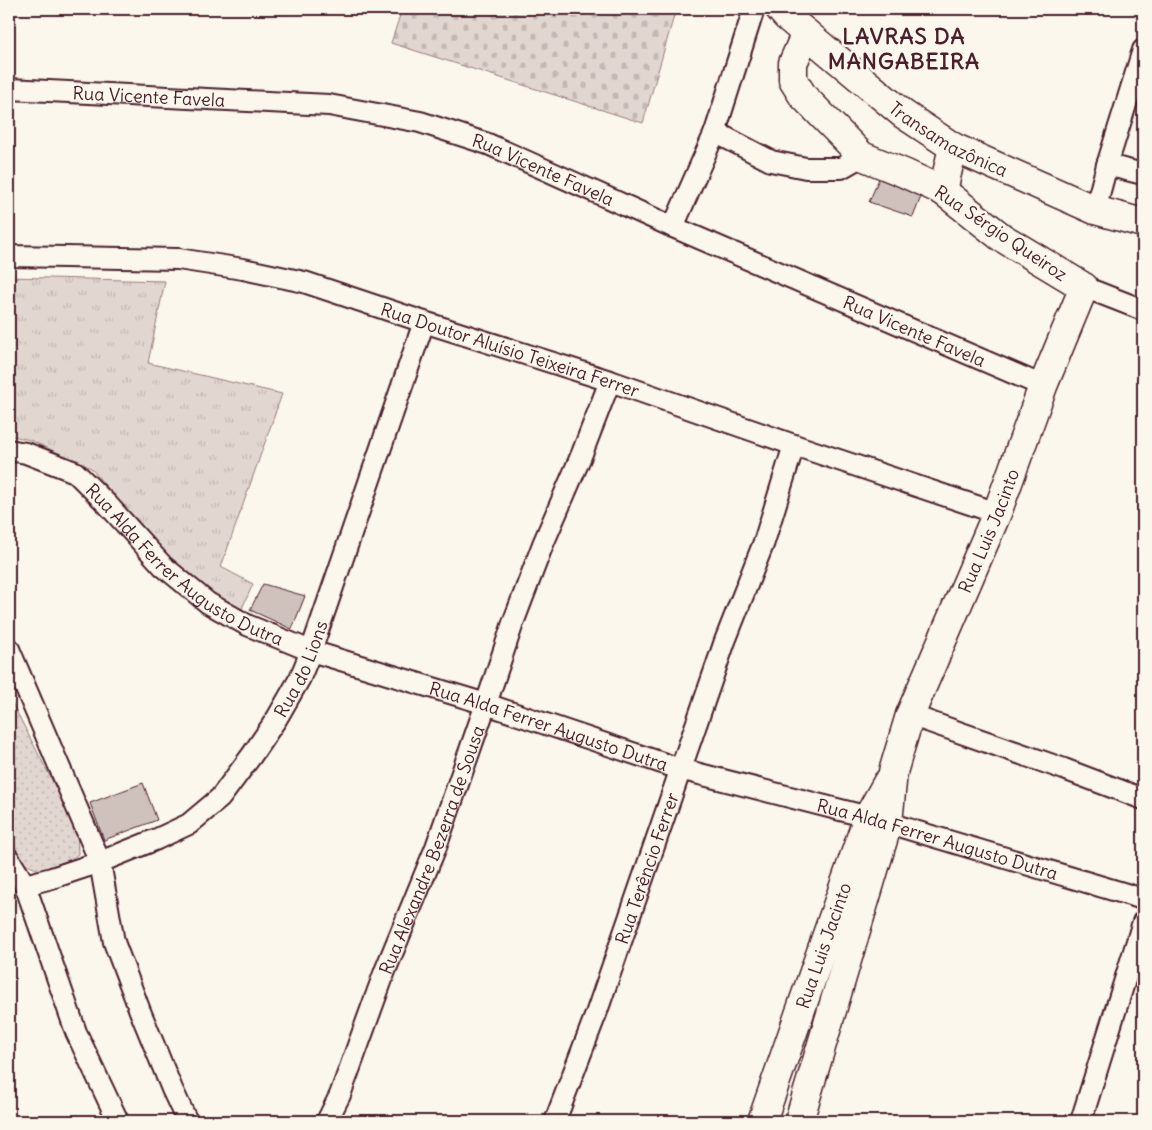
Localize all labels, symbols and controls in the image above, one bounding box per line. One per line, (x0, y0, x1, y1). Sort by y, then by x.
district label: LAVRAS DA MANGABEIRA (828, 22, 980, 75)
street label: Rua Vicente Favela (72, 81, 226, 111)
street label: Transamazônica (885, 96, 1011, 181)
street label: Rua Vicente Favela (469, 128, 618, 211)
street label: Rua Sérgio Queiroz (930, 180, 1072, 286)
street label: Rua Vicente Favela (840, 290, 989, 371)
street label: Rua Doutor Aluísio Teixeira Ferrer (378, 297, 643, 402)
street label: Rua Luis Jacinto (953, 466, 1024, 596)
street label: Rua Alda Ferrer Augusto Dutra (81, 478, 287, 650)
street label: Rua do Lions (269, 617, 332, 721)
street label: Rua Alda Ferrer Augusto Dutra (427, 676, 671, 776)
street label: Rua Alexandre Bezerra de Sousa (373, 722, 489, 977)
street label: Rua Terêncio Ferrer (610, 789, 684, 947)
street label: Rua Alda Ferrer Augusto Dutra (815, 793, 1061, 884)
street label: Rua Luis Jacinto (791, 879, 856, 1011)

